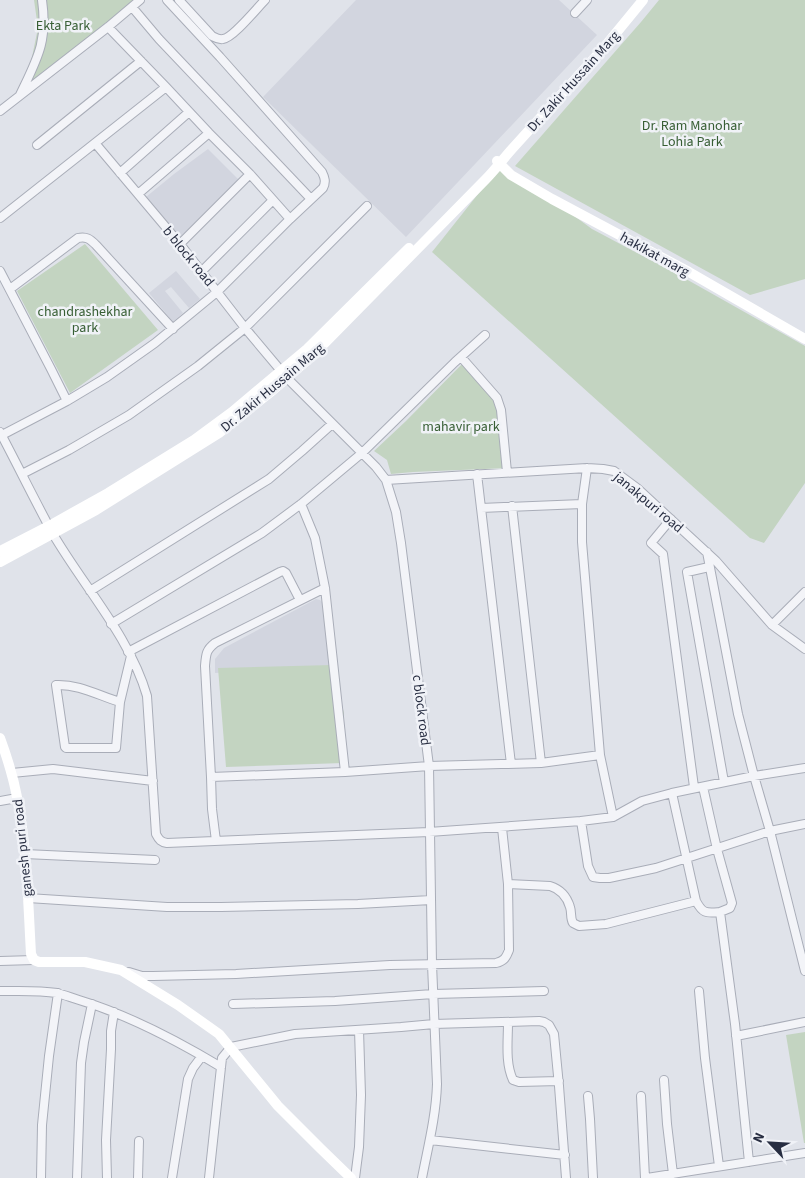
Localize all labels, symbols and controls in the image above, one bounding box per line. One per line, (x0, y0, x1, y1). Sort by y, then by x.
park label: Ekta Park (36, 16, 90, 36)
street label: Dr. Zakir Hussain Marg (523, 27, 625, 137)
park label: Dr. Ram Manohar Lohia Park (642, 116, 742, 152)
street label: b block road (158, 222, 219, 291)
street label: hakikat marg (616, 228, 693, 282)
park label: chandrashekhar park (38, 302, 133, 338)
street label: Dr. Zakir Hussain Marg (216, 338, 329, 437)
park label: mahavir park (422, 417, 500, 437)
street label: janakpuri road (608, 467, 688, 538)
street label: c block road (407, 674, 435, 747)
street label: ganesh puri road (8, 798, 38, 898)
north arrow (745, 1118, 795, 1168)
text: N (748, 1129, 770, 1146)

